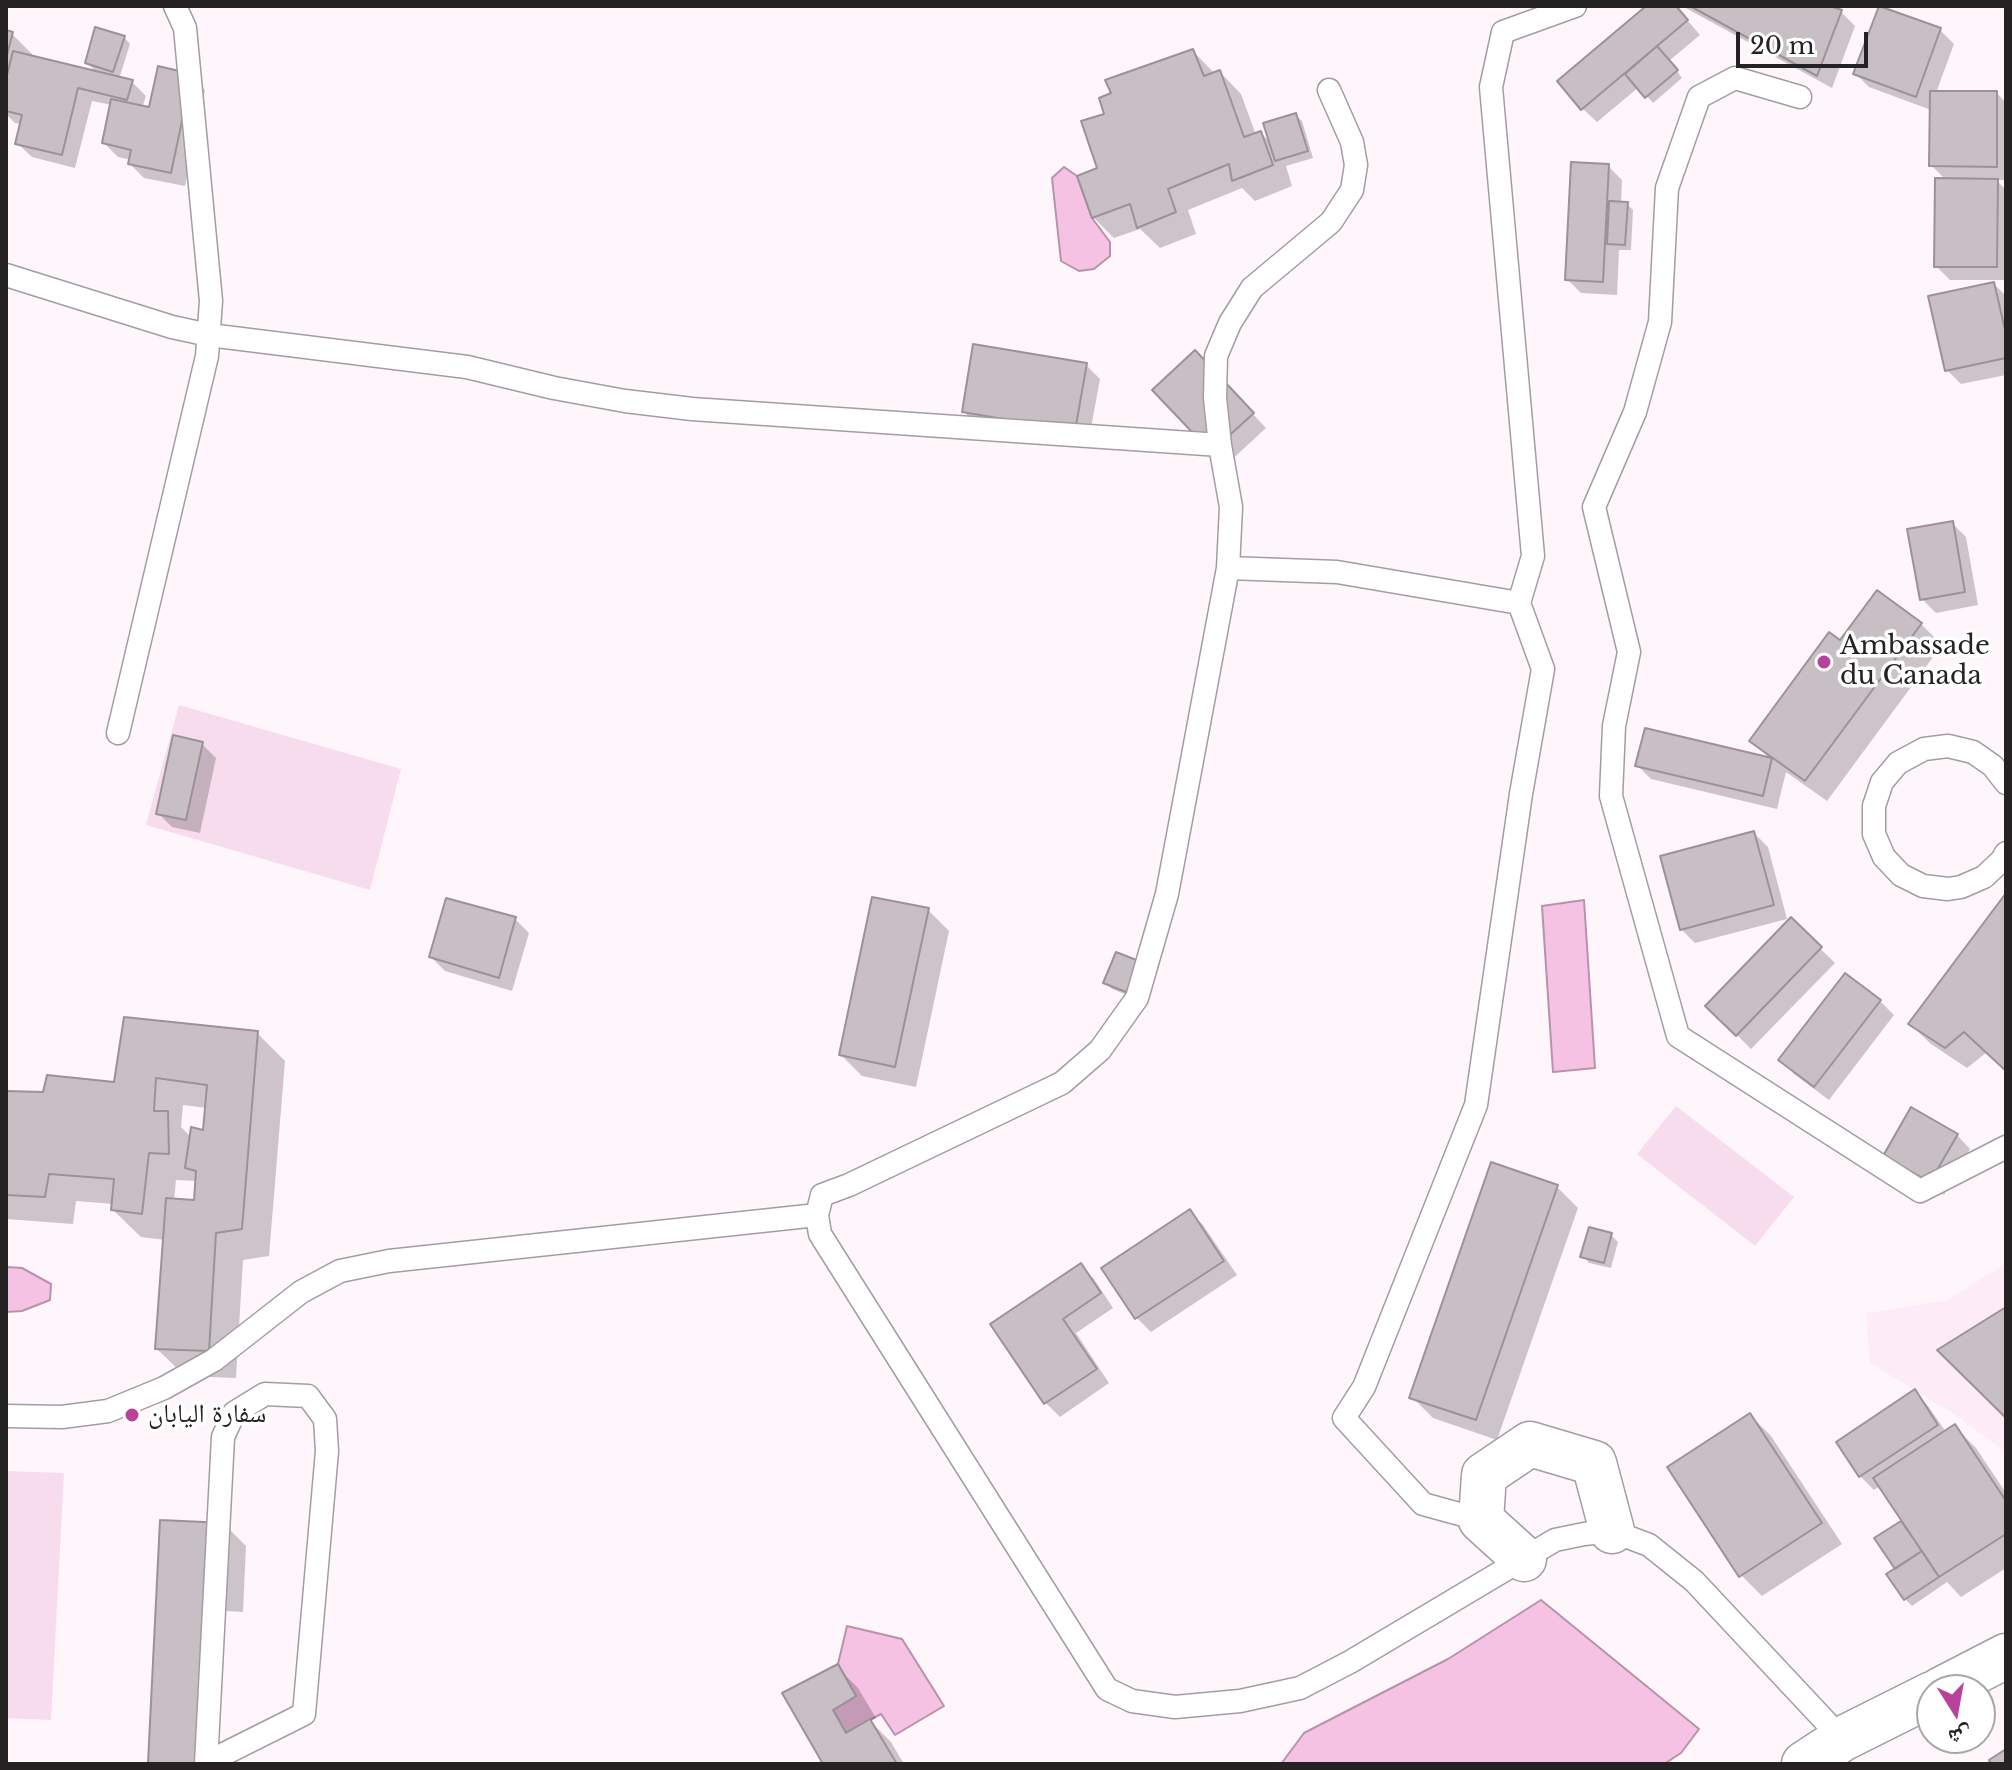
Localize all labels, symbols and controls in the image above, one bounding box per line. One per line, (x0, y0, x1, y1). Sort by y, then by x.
scale bar (1740, 16, 1872, 66)
text: 20 m (1750, 31, 1815, 60)
place label: Ambassade du Canada (1840, 631, 1990, 692)
marker: Ambassade du Canada (1815, 653, 1833, 671)
place label: سفارة اليابان (148, 1399, 266, 1431)
marker: سفارة اليابان (123, 1406, 141, 1424)
north arrow (1916, 1674, 1996, 1754)
text: ش (1946, 1721, 1974, 1752)

